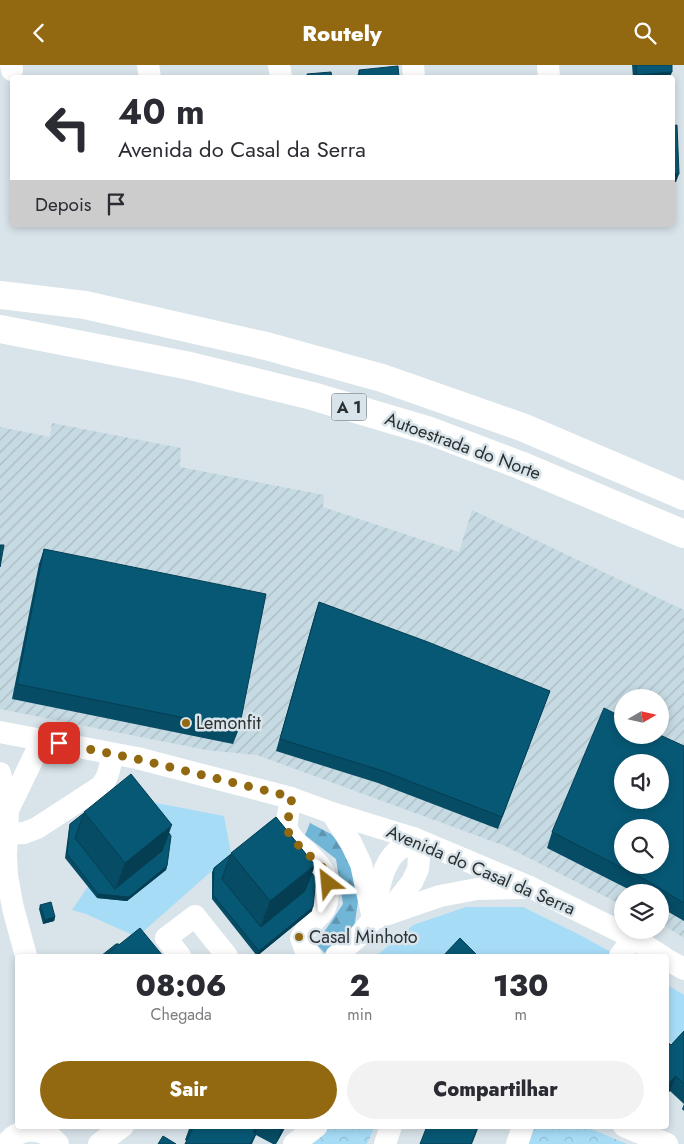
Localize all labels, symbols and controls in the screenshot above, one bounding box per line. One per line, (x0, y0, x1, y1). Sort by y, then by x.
text: Routely (302, 17, 382, 49)
icon: back (25, 19, 53, 47)
icon: search (631, 19, 659, 47)
text: 40 m (118, 87, 205, 137)
icon: left (35, 95, 100, 160)
text: Avenida do Casal da Serra (118, 133, 366, 165)
icon: arrive (102, 190, 130, 218)
text: Depois (35, 191, 92, 218)
road number: A 1 (332, 393, 366, 421)
street label: Autoestrada do Norte (381, 406, 545, 486)
north arrow (614, 689, 669, 744)
map controls (614, 689, 669, 939)
place label: Lemonfit (196, 710, 262, 736)
marker: Lemonfit (180, 717, 192, 729)
pin (38, 722, 80, 764)
icon: arrive (45, 729, 73, 757)
button: sound (614, 754, 669, 809)
street label: Avenida do Casal da Serra (383, 818, 579, 922)
button: search (614, 819, 669, 874)
position arrow (301, 856, 353, 908)
button: layers (614, 884, 669, 939)
place label: Casal Minhoto (309, 924, 418, 950)
marker: Casal Minhoto (293, 931, 305, 943)
text: 08:06 (136, 964, 227, 1007)
text: 2 (350, 964, 370, 1007)
text: 130 (493, 964, 548, 1007)
text: Chegada (151, 1003, 212, 1026)
text: min (347, 1003, 372, 1026)
text: m (514, 1003, 527, 1026)
button: Sair (40, 1061, 337, 1119)
button: Compartilhar (347, 1061, 644, 1119)

